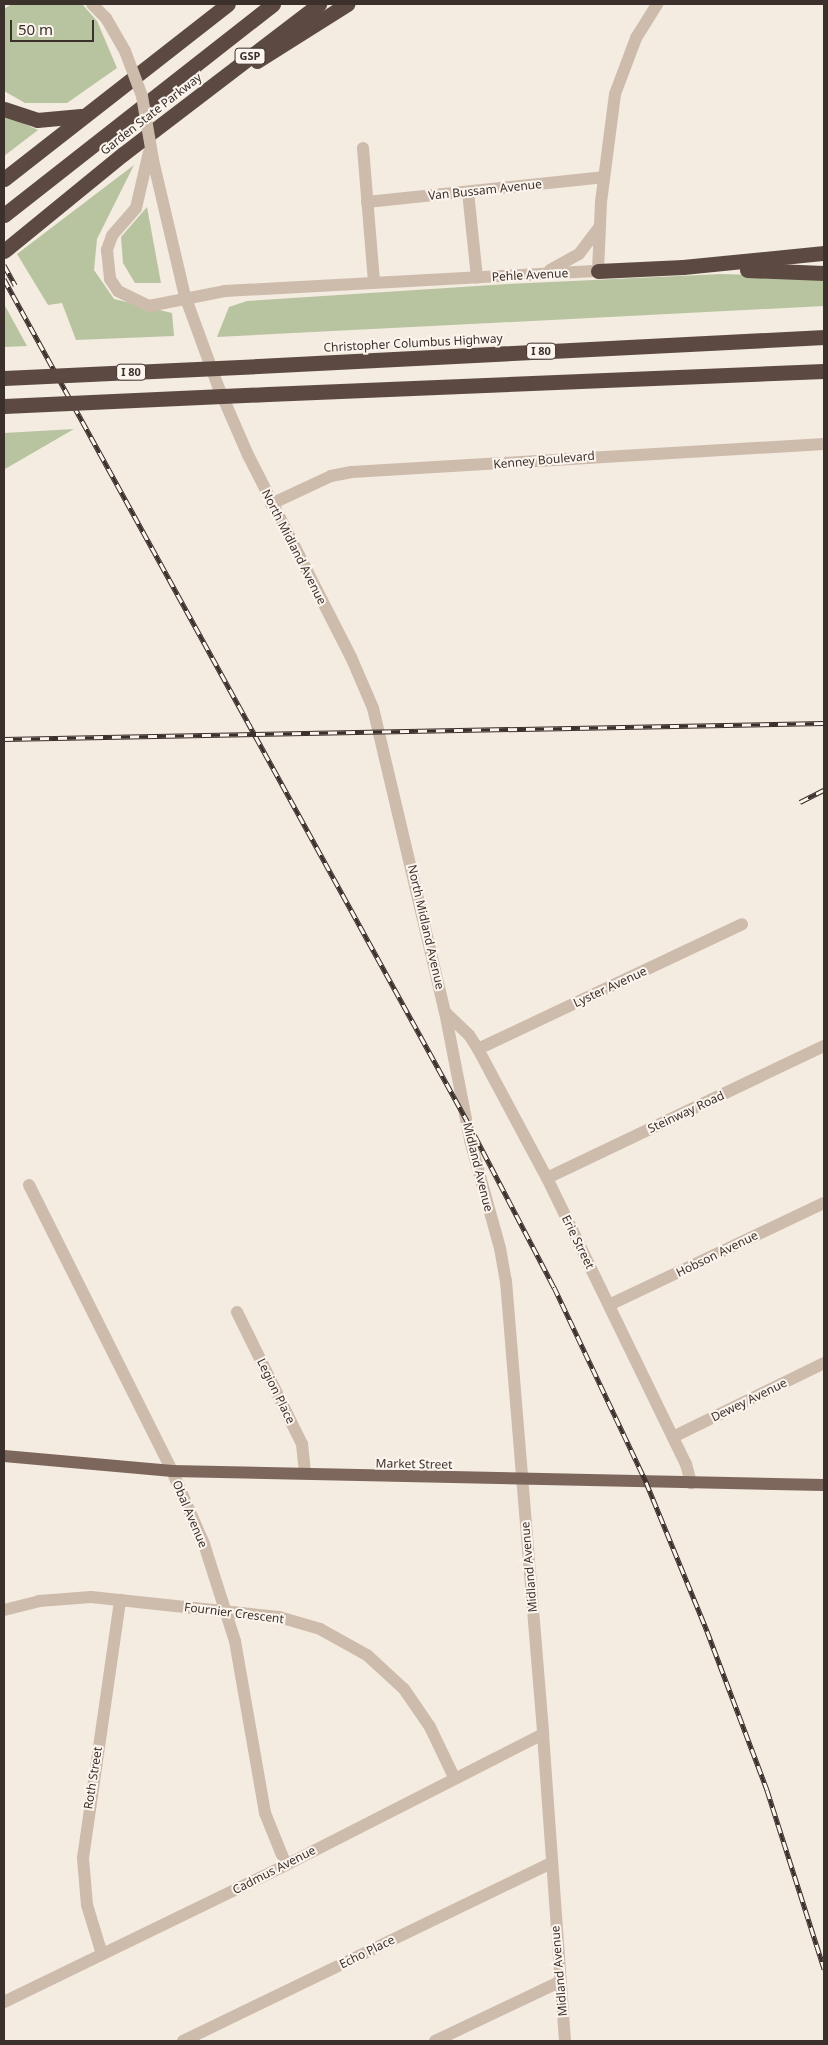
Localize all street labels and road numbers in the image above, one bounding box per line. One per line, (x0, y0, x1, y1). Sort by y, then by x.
road number: GSP (234, 48, 266, 64)
street label: Garden State Parkway (98, 70, 204, 158)
street label: Van Bussam Avenue (427, 177, 543, 203)
street label: Pehle Avenue (491, 266, 569, 284)
street label: Christopher Columbus Highway (323, 331, 503, 355)
road number: I 80 (526, 342, 556, 360)
road number: I 80 (116, 364, 146, 381)
street label: Kenney Boulevard (493, 448, 595, 472)
street label: North Midland Avenue (259, 487, 329, 607)
street label: North Midland Avenue (405, 863, 447, 991)
street label: Lyster Avenue (571, 964, 649, 1010)
street label: Steinway Road (646, 1088, 726, 1136)
street label: Midland Avenue (460, 1121, 496, 1213)
street label: Erie Street (559, 1213, 597, 1271)
street label: Hobson Avenue (674, 1228, 760, 1280)
street label: Legion Place (254, 1356, 298, 1426)
street label: Dewey Avenue (709, 1375, 789, 1425)
street label: Market Street (376, 1456, 452, 1472)
street label: Obal Avenue (169, 1478, 211, 1550)
street label: Midland Avenue (518, 1521, 540, 1613)
street label: Fournier Crescent (183, 1600, 285, 1626)
street label: Roth Street (81, 1746, 105, 1810)
street label: Cadmus Avenue (230, 1843, 318, 1897)
street label: Midland Avenue (548, 1925, 570, 2017)
street label: Echo Place (337, 1932, 397, 1972)

